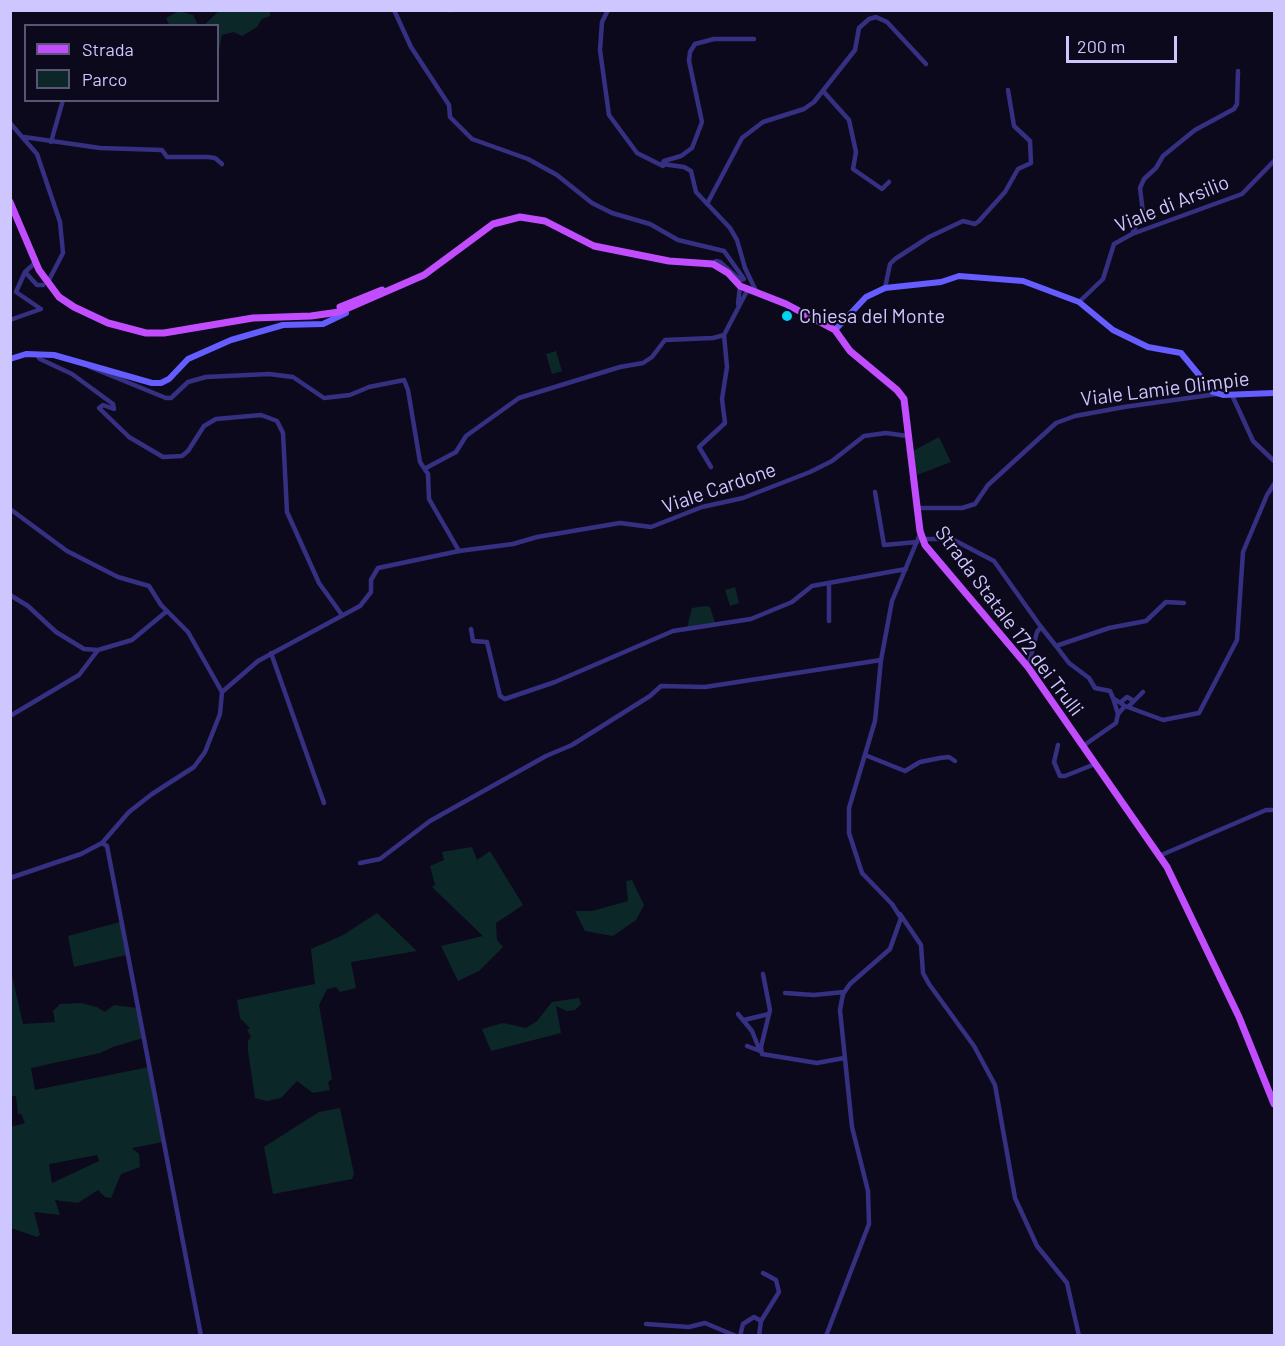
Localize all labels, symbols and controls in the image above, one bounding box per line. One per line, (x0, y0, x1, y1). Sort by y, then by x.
legend (24, 24, 219, 102)
scale bar (1069, 24, 1180, 62)
text: 200 m (1077, 35, 1125, 57)
text: Strada (82, 38, 134, 60)
text: Parco (82, 68, 127, 90)
street label: Viale di Arsilio (1111, 170, 1233, 238)
place label: Chiesa del Monte (799, 304, 945, 328)
marker: Chiesa del Monte (780, 309, 794, 323)
street label: Viale Lamie Olimpie (1079, 367, 1251, 411)
street label: Viale Cardone (659, 457, 779, 519)
street label: Strada Statale 172 dei Trulli (930, 521, 1088, 721)

